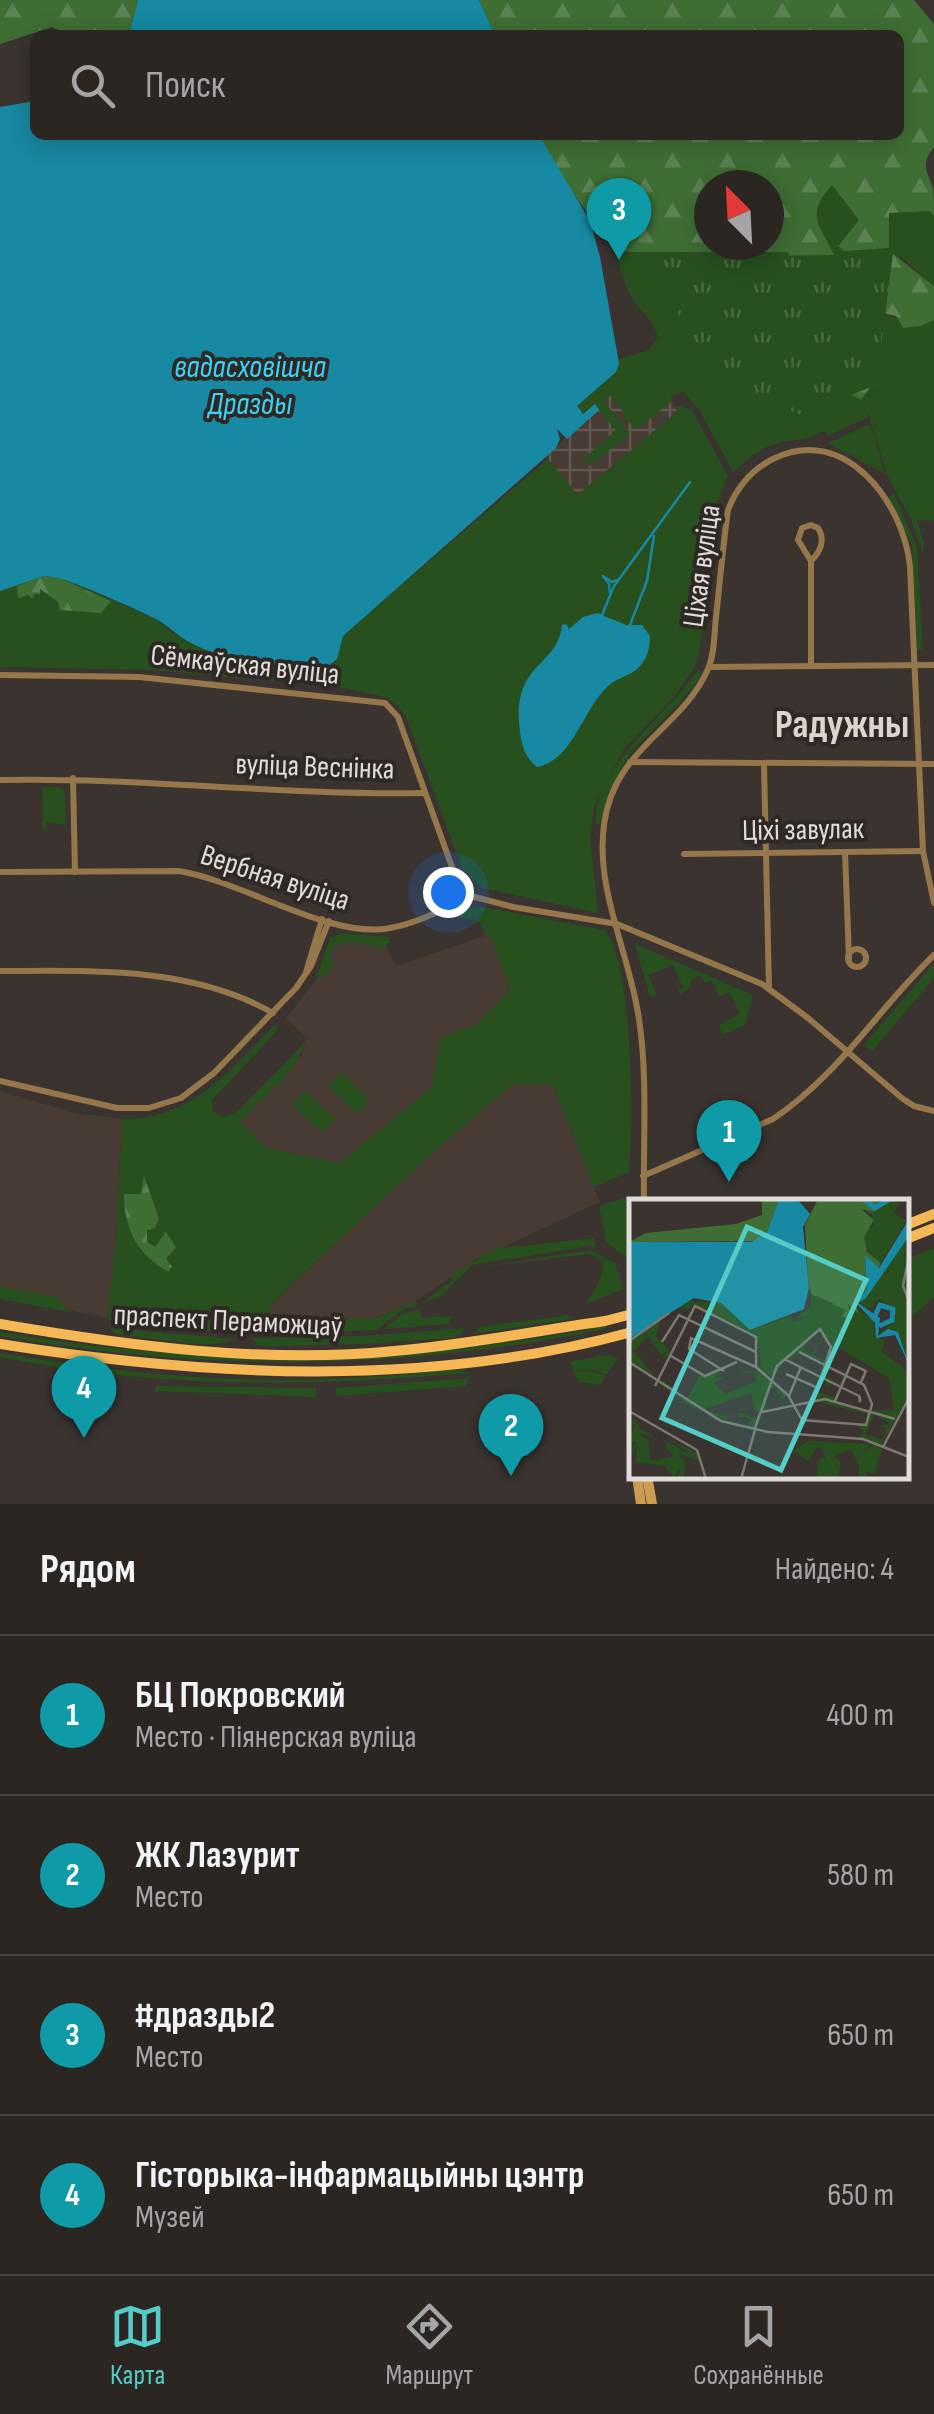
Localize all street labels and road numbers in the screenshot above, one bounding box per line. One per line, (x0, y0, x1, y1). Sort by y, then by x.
street label: Ціхая вуліца (676, 502, 728, 630)
street label: Сёмкаўская вуліца (149, 637, 341, 693)
street label: вуліца Веснінка (235, 746, 395, 788)
street label: Ціхі завулак (742, 811, 865, 849)
street label: Вербная вуліца (196, 837, 354, 919)
street label: праспект Пераможцаў (113, 1297, 344, 1345)

